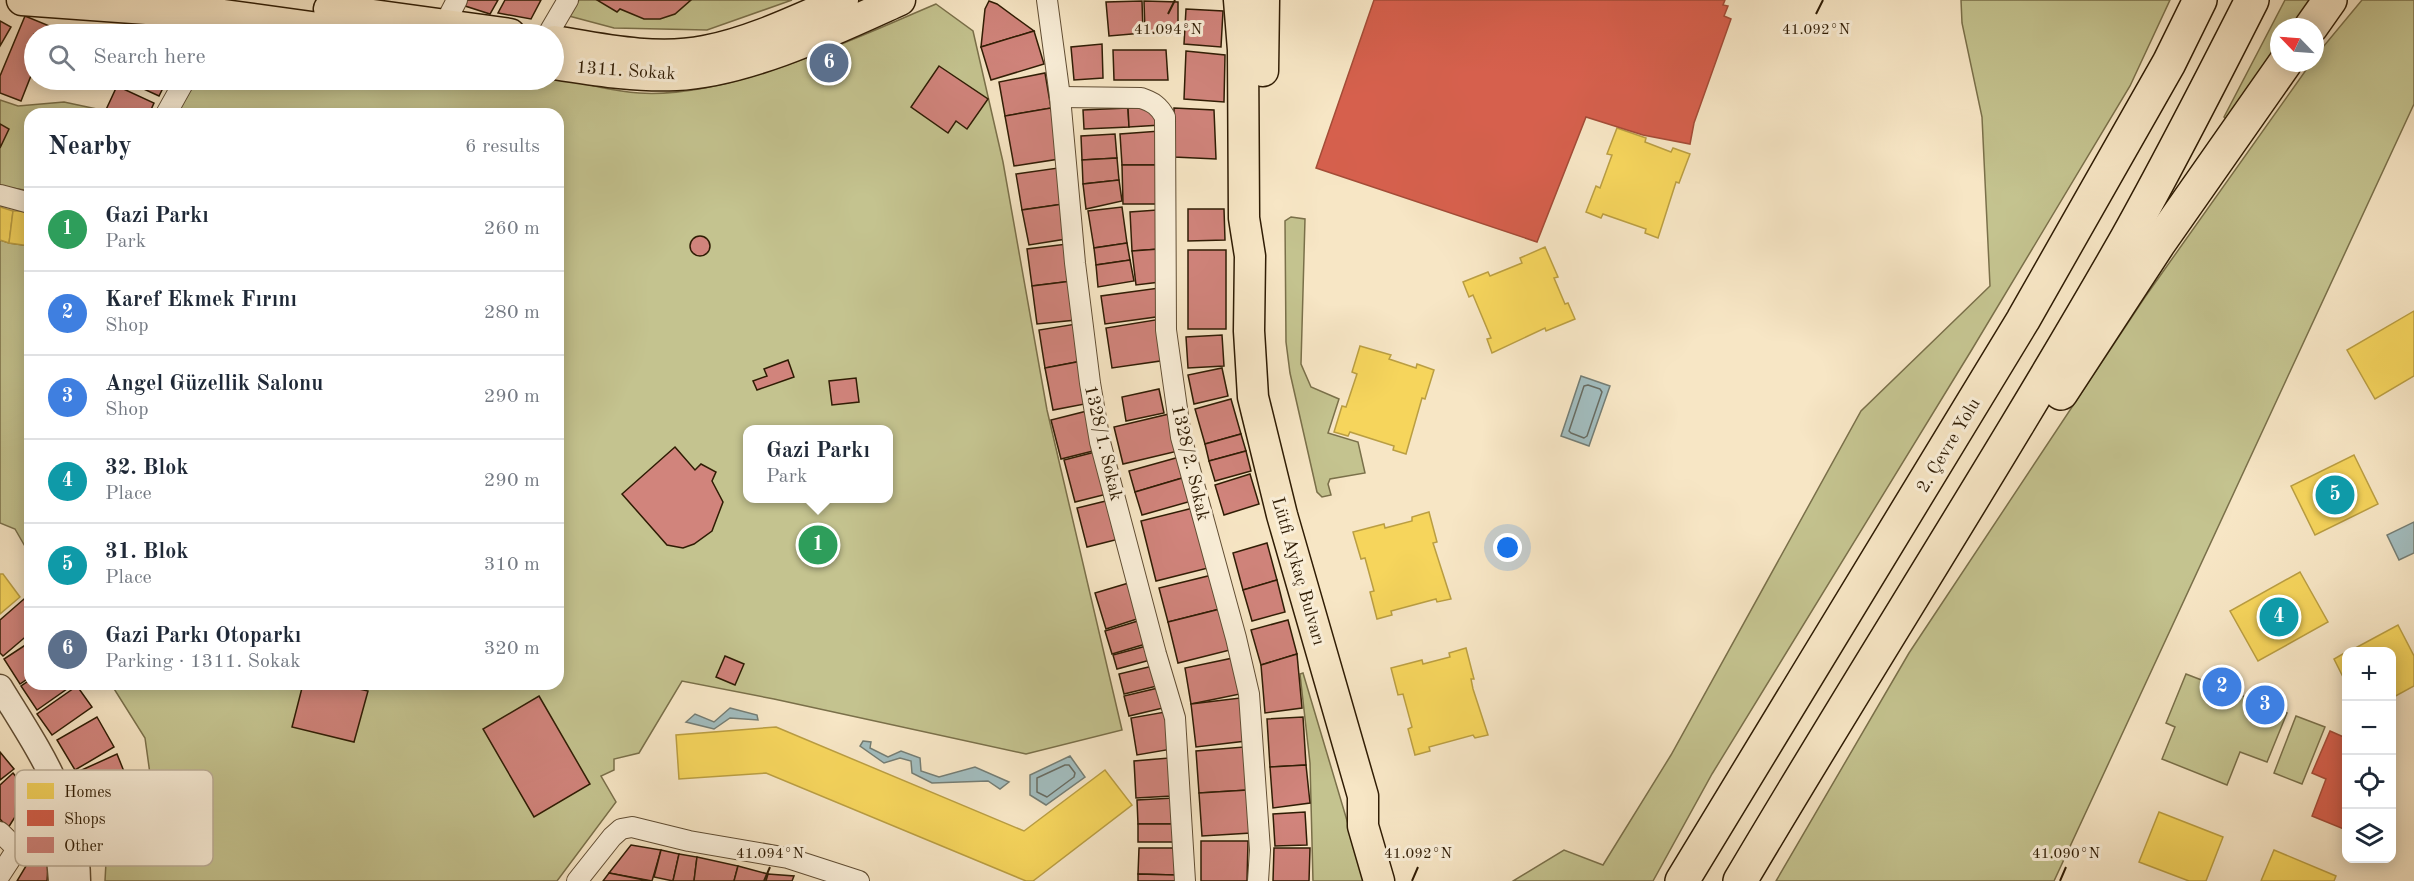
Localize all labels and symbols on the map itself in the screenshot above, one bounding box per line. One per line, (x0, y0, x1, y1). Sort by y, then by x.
north arrow (2270, 18, 2324, 72)
text: 41.094°N (1134, 23, 1202, 38)
text: 41.092°N (1782, 23, 1850, 38)
pin: 6 (810, 40, 848, 86)
street label: 1311. Sokak (576, 59, 676, 83)
street label: 1328/1. Sokak (1081, 384, 1125, 503)
street label: 2. Çevre Yolu (1914, 395, 1984, 496)
street label: 1328/2. Sokak (1168, 404, 1212, 523)
pin: 5 (2316, 472, 2354, 518)
street label: Lütfi Aykaç Bulvarı (1268, 495, 1328, 648)
pin: 1 (798, 522, 838, 568)
your location (1493, 533, 1522, 562)
pin: 4 (2260, 594, 2298, 640)
pin: 2 (2202, 664, 2242, 710)
pin: 3 (2246, 682, 2284, 728)
legend (15, 770, 213, 866)
text: Homes (64, 785, 112, 801)
text: Shops (64, 812, 106, 828)
text: Other (64, 839, 104, 855)
text: 41.094°N (736, 847, 804, 862)
text: 41.092°N (1384, 847, 1452, 862)
text: 41.090°N (2032, 847, 2100, 862)

